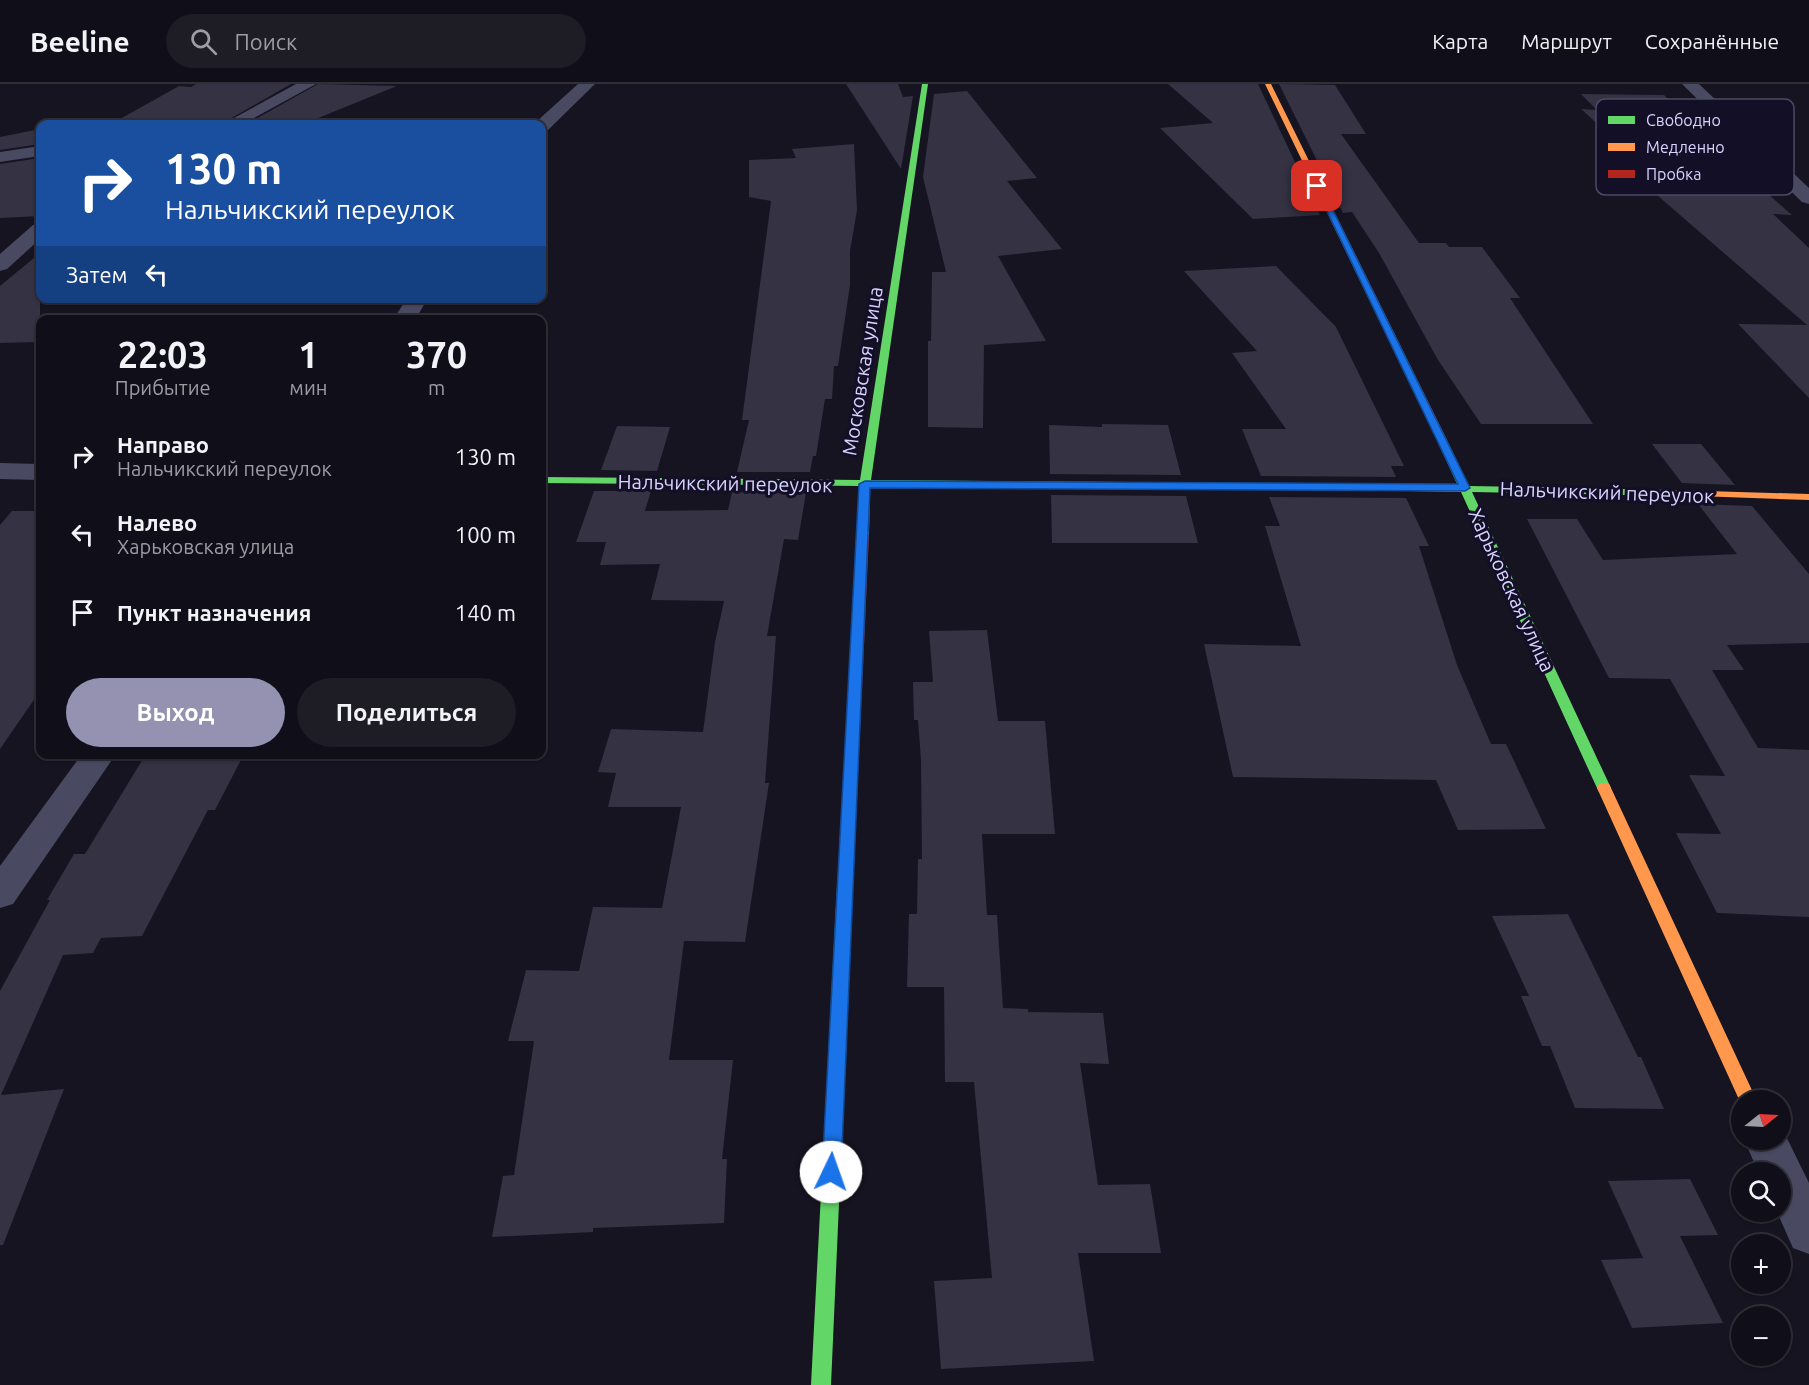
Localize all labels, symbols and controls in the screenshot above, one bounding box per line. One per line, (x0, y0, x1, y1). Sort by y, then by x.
search box (166, 14, 586, 68)
icon: search (187, 25, 220, 58)
text: Beeline (30, 26, 130, 57)
text: Поиск (235, 29, 297, 54)
text: Карта (1432, 29, 1488, 53)
text: Маршрут (1521, 29, 1612, 53)
text: Сохранённые (1645, 29, 1779, 53)
legend (1596, 99, 1794, 195)
text: Свободно (1646, 111, 1721, 129)
text: Медленно (1646, 138, 1725, 156)
icon: right (66, 144, 144, 222)
text: 130 m (165, 145, 282, 192)
pin (1291, 160, 1342, 211)
text: Пробка (1646, 165, 1702, 183)
icon: arrive (1300, 169, 1333, 202)
text: Нальчикский переулок (165, 194, 455, 224)
icon: left (140, 258, 173, 291)
text: Затем (66, 262, 128, 287)
street label: Московская улица (837, 285, 887, 457)
text: 22:03 (118, 334, 208, 375)
text: 1 (298, 334, 319, 375)
text: 370 (406, 334, 467, 375)
text: Прибытие (115, 376, 211, 399)
text: мин (289, 376, 327, 399)
text: m (428, 376, 445, 399)
text: Направо (117, 432, 209, 457)
icon: right (66, 440, 99, 473)
text: 130 m (455, 444, 516, 469)
text: Нальчикский переулок (117, 457, 332, 480)
street label: Нальчикский переулок (617, 470, 833, 496)
street label: Нальчикский переулок (1499, 477, 1715, 507)
street label: Харьковская улица (1464, 505, 1560, 675)
text: Налево (117, 510, 197, 535)
icon: left (66, 518, 99, 551)
text: 100 m (455, 522, 516, 547)
text: Харьковская улица (117, 535, 294, 558)
icon: arrive (66, 596, 99, 629)
text: Пункт назначения (117, 600, 311, 625)
text: 140 m (455, 600, 516, 625)
button: Выход (66, 678, 285, 747)
button: Поделиться (297, 678, 516, 747)
north arrow (1731, 1090, 1791, 1150)
map controls (1731, 1090, 1791, 1366)
position arrow (799, 1140, 863, 1204)
button: search (1731, 1162, 1791, 1222)
button: + (1731, 1234, 1791, 1294)
button: − (1731, 1306, 1791, 1366)

